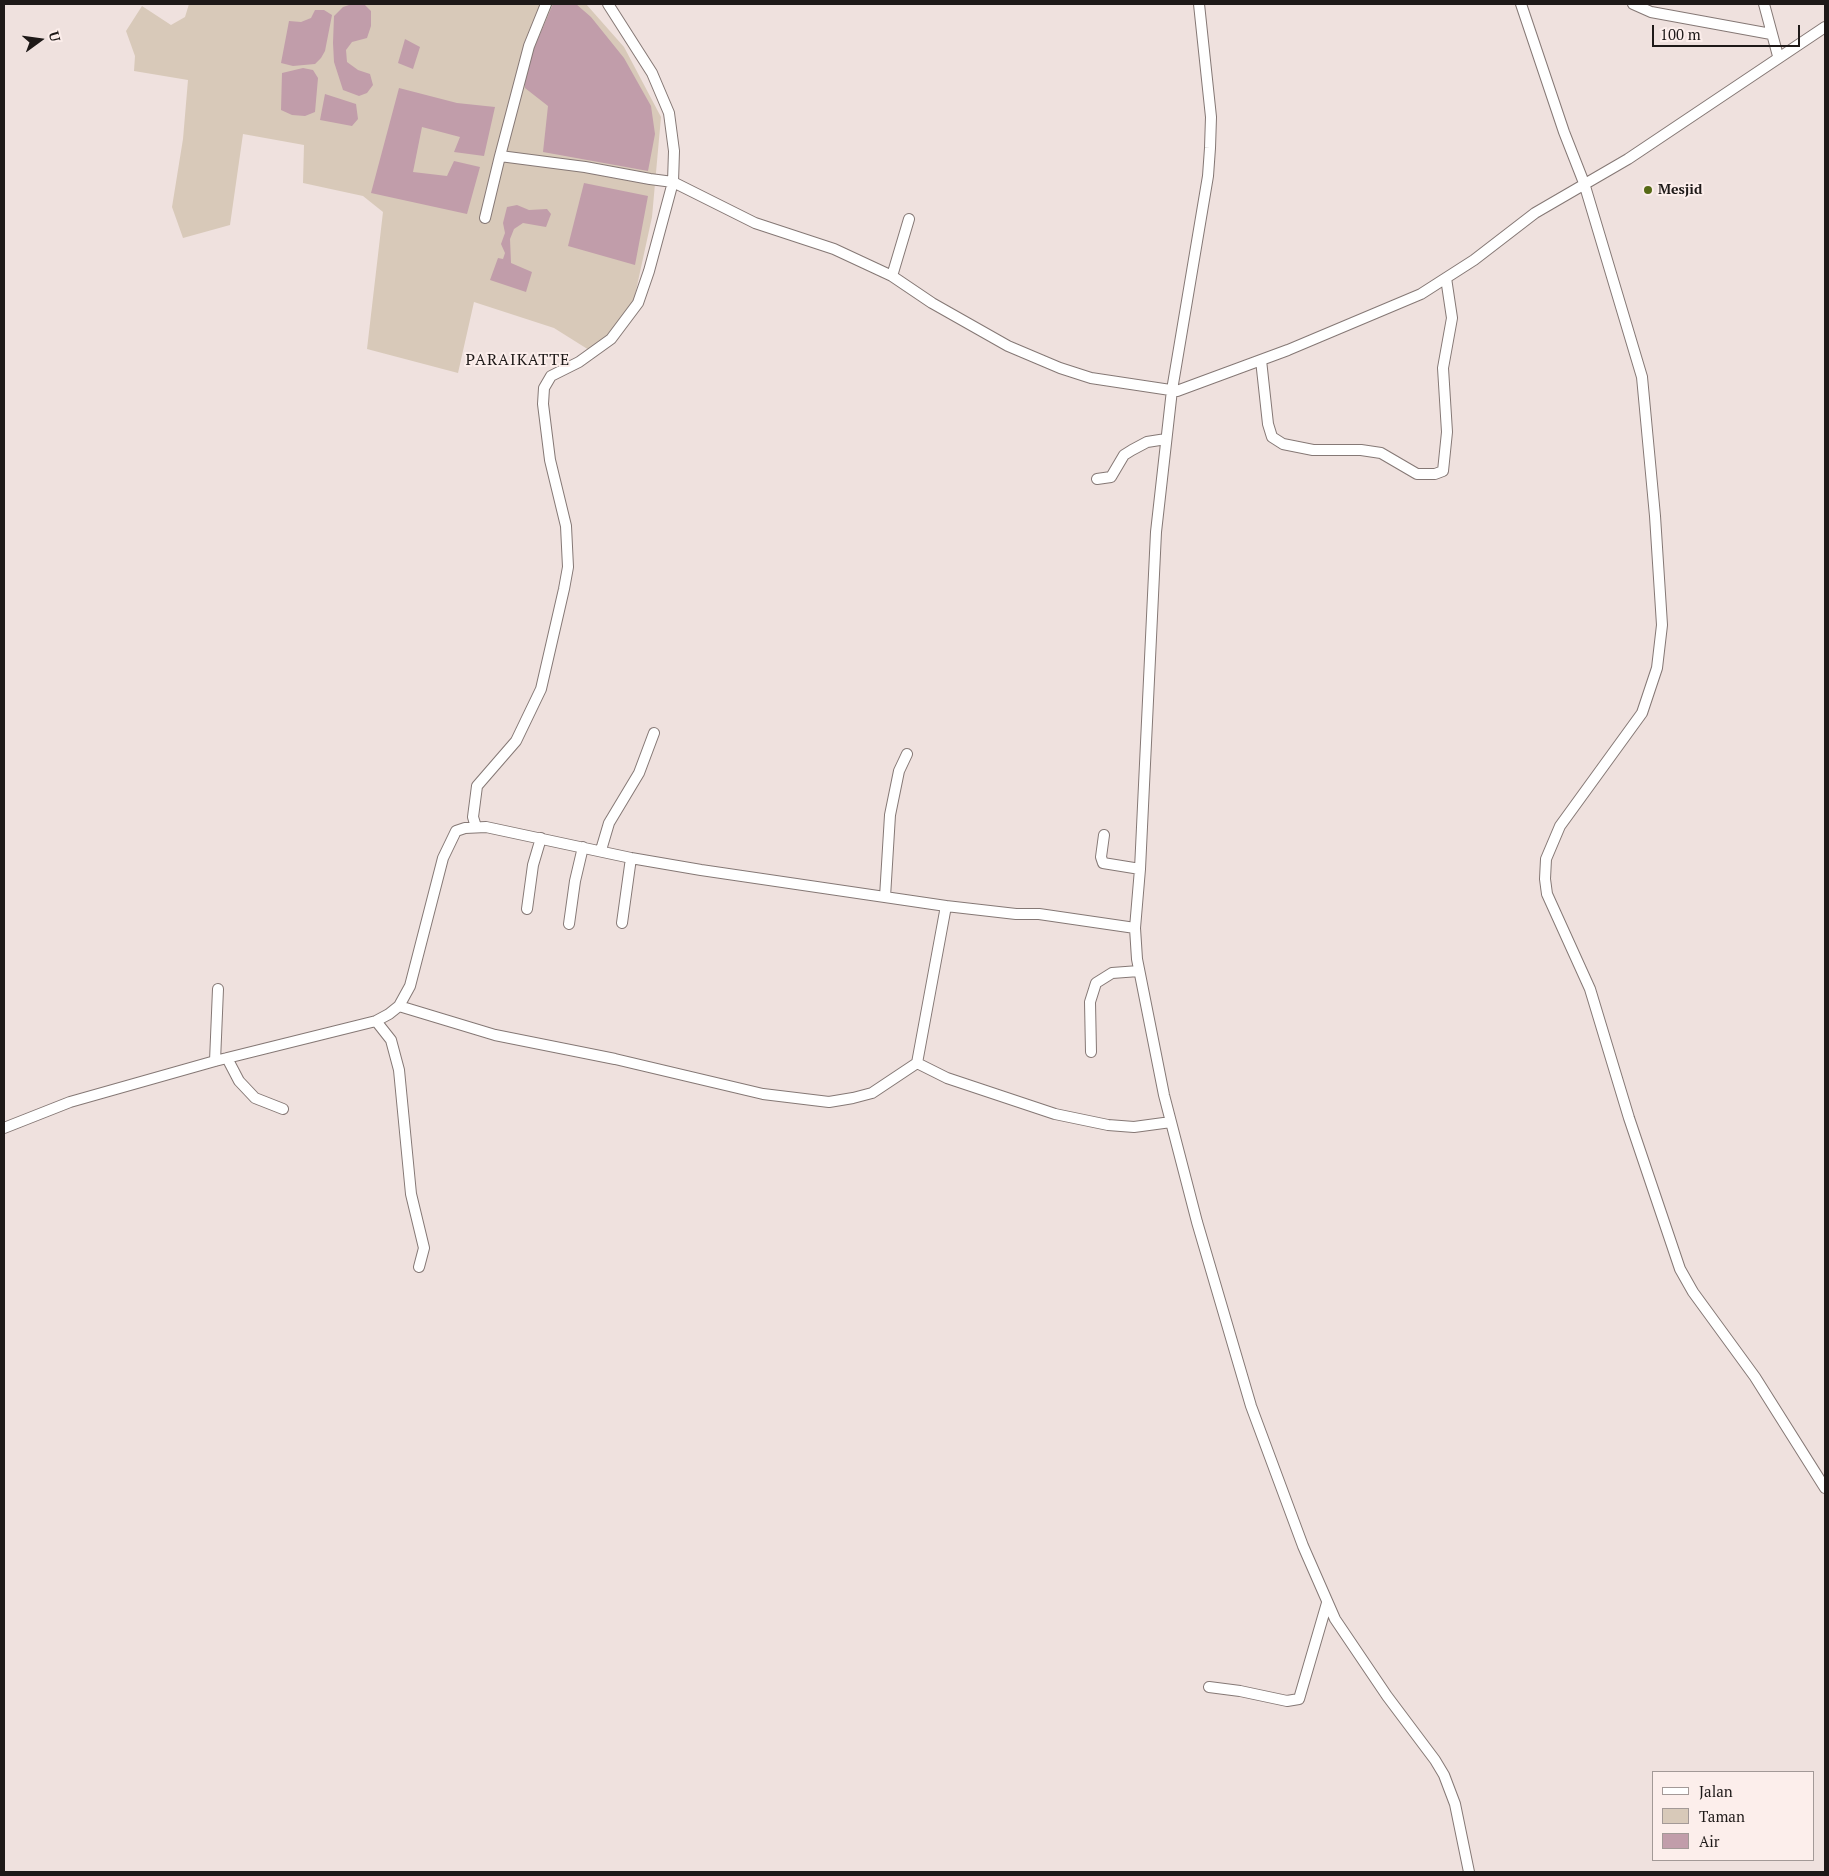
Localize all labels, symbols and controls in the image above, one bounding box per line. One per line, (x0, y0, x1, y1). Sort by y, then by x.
north arrow (15, 15, 65, 65)
scale bar (1654, 15, 1802, 47)
text: 100 m (1660, 24, 1701, 44)
text: U (45, 29, 65, 43)
place label: Mesjid (1658, 182, 1702, 198)
marker: Mesjid (1642, 184, 1654, 196)
district label: PARAIKATTE (464, 350, 572, 370)
legend (1652, 1771, 1814, 1861)
text: Jalan (1699, 1781, 1733, 1801)
text: Taman (1699, 1806, 1745, 1826)
text: Air (1699, 1831, 1720, 1851)

